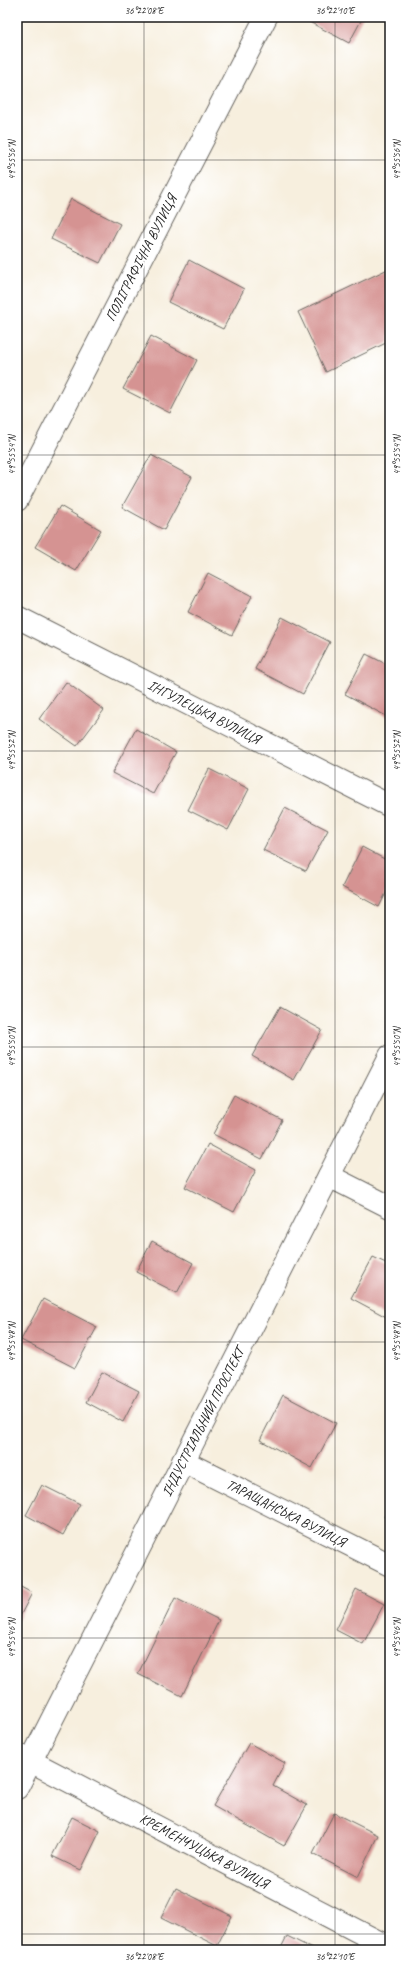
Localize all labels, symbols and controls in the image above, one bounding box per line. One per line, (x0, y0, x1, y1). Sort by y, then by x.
text: 36°22'08"E (125, 4, 165, 17)
text: 36°22'10"E (316, 4, 356, 17)
text: 49°55'56"N (5, 138, 18, 180)
text: 49°55'56"N (390, 138, 403, 180)
street label: ПОЛІГРАФІЧНА ВУЛИЦЯ (102, 190, 181, 324)
text: 49°55'54"N (5, 433, 18, 475)
text: 49°55'54"N (390, 433, 403, 475)
street label: ІНГУЛЕЦЬКА ВУЛИЦЯ (145, 676, 265, 749)
text: 49°55'52"N (5, 729, 18, 771)
text: 49°55'52"N (390, 729, 403, 771)
text: 49°55'50"N (5, 1025, 18, 1067)
text: 49°55'50"N (390, 1025, 403, 1067)
text: 49°55'48"N (5, 1320, 18, 1362)
text: 49°55'48"N (390, 1320, 403, 1362)
street label: ІНДУСТРІАЛЬНИЙ ПРОСПЕКТ (158, 1342, 250, 1499)
street label: ТАРАЩАНСЬКА ВУЛИЦЯ (224, 1476, 351, 1552)
text: 49°55'46"N (5, 1616, 18, 1658)
text: 49°55'46"N (390, 1616, 403, 1658)
street label: КРЕМЕНЧУЦЬКА ВУЛИЦЯ (137, 1810, 273, 1893)
text: 36°22'08"E (125, 1950, 165, 1963)
text: 36°22'10"E (316, 1950, 356, 1963)

